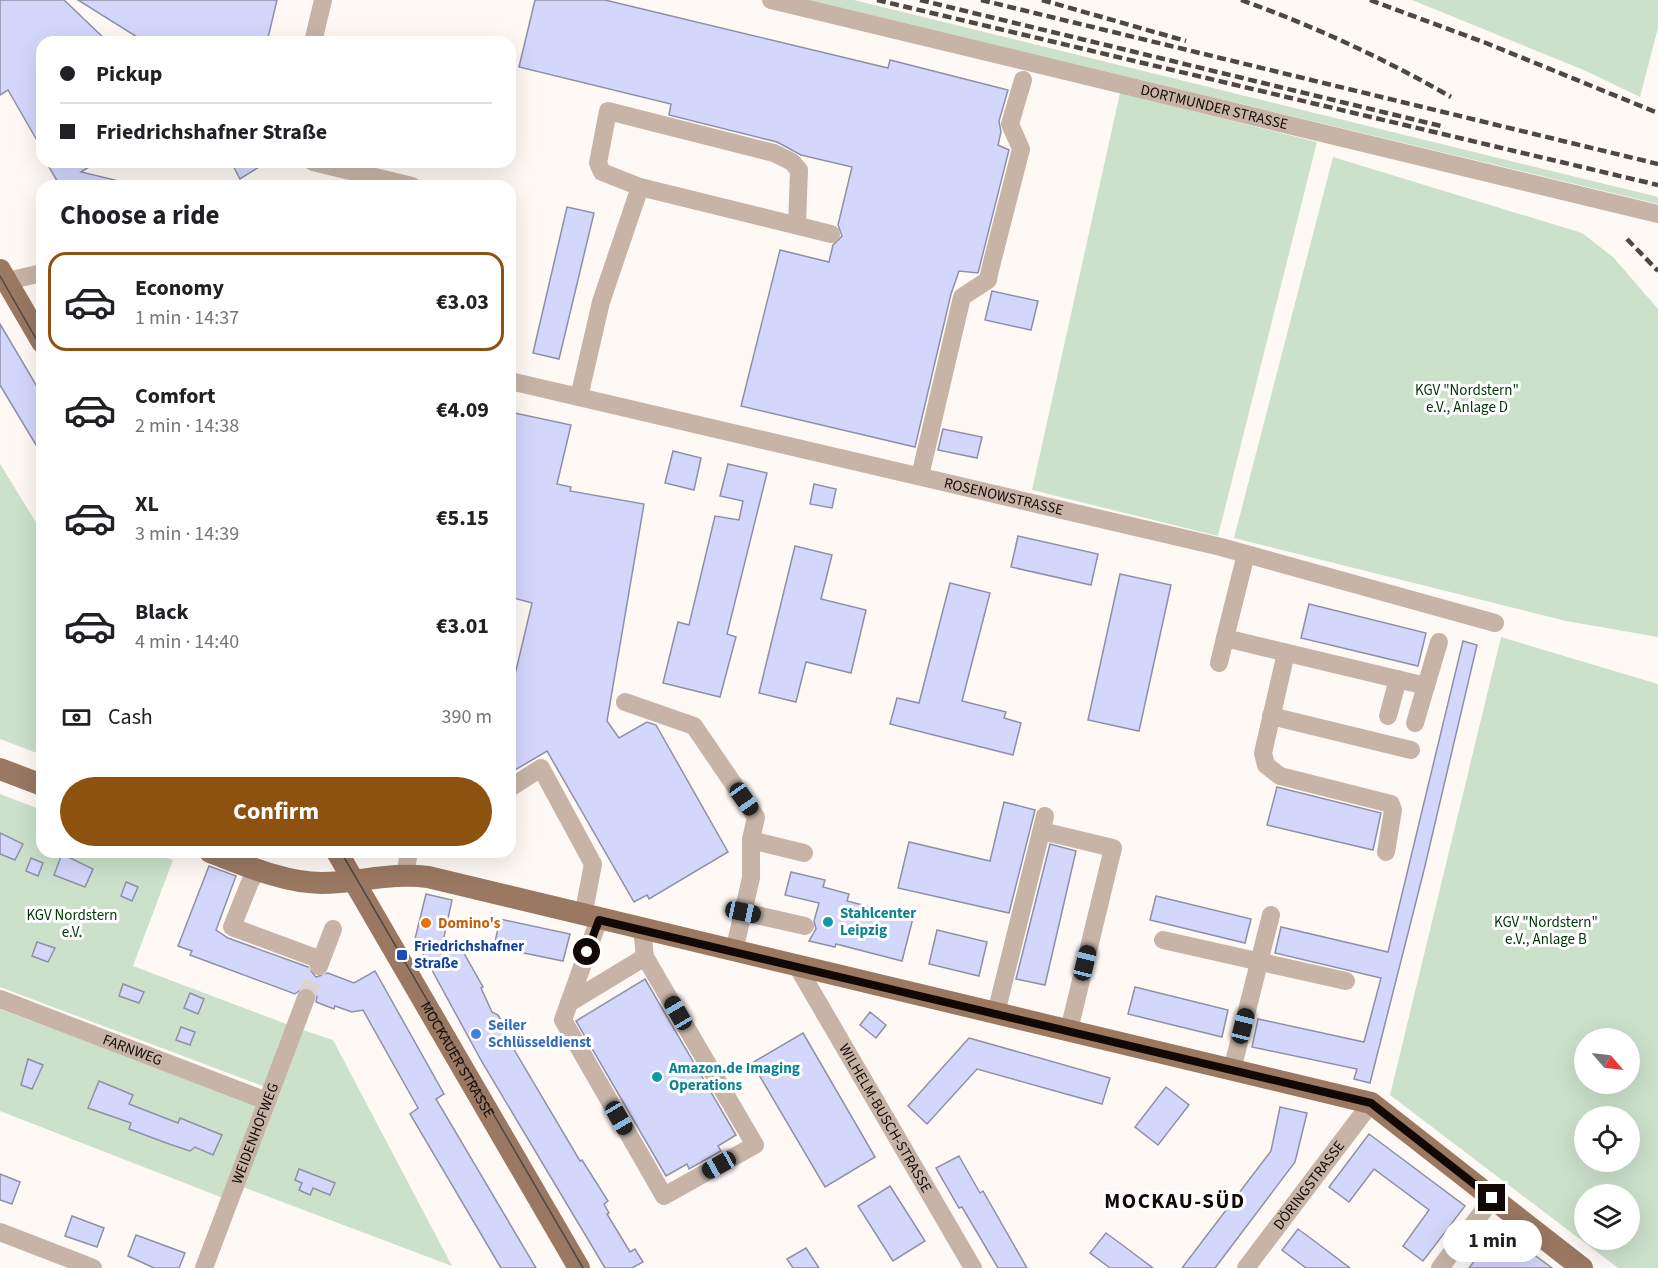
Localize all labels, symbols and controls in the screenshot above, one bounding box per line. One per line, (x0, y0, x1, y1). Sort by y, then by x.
text: Pickup (96, 58, 162, 90)
street label: DORTMUNDER STRASSE (1139, 79, 1290, 135)
text: Friedrichshafner Straße (96, 116, 327, 148)
text: Choose a ride (60, 196, 220, 235)
text: Economy (135, 272, 224, 304)
icon: car (63, 275, 117, 329)
text: €3.03 (436, 286, 489, 318)
text: 1 min · 14:37 (135, 304, 239, 332)
text: Comfort (135, 380, 216, 412)
park label: KGV "Nordstern" e.V., Anlage D (1415, 380, 1519, 418)
icon: car (63, 383, 117, 437)
text: €4.09 (436, 394, 489, 426)
text: 2 min · 14:38 (135, 412, 239, 440)
street label: ROSENOWSTRASSE (942, 472, 1066, 520)
text: XL (135, 488, 159, 520)
icon: car (63, 491, 117, 545)
text: €5.15 (436, 502, 489, 534)
text: 3 min · 14:39 (135, 520, 239, 548)
text: Black (135, 596, 189, 628)
icon: car (63, 599, 117, 653)
text: €3.01 (436, 610, 489, 642)
text: 4 min · 14:40 (135, 628, 239, 656)
icon: cash (60, 701, 93, 734)
text: Cash (108, 701, 153, 733)
text: 390 m (442, 703, 492, 731)
button: Confirm (60, 777, 492, 846)
car (726, 779, 762, 819)
car (724, 899, 762, 925)
place label: Stahlcenter Leipzig (840, 903, 916, 941)
park label: KGV Nordstern e.V. (26, 905, 118, 943)
park label: KGV "Nordstern" e.V., Anlage B (1494, 912, 1598, 950)
place label: Domino's (438, 913, 501, 934)
marker: Stahlcenter Leipzig (821, 915, 835, 929)
marker: Domino's (419, 916, 433, 930)
place label: Friedrichshafner Straße (414, 936, 524, 974)
route start (573, 938, 600, 965)
car (1072, 943, 1098, 983)
marker: Friedrichshafner Straße (395, 948, 409, 962)
car (661, 993, 695, 1033)
street label: MOCKAUER STRASSE (416, 997, 500, 1122)
car (1230, 1006, 1256, 1046)
place label: Seiler Schlüsseldienst (488, 1015, 592, 1053)
marker: Seiler Schlüsseldienst (469, 1027, 483, 1041)
north arrow (1574, 1028, 1640, 1094)
map controls (1574, 1028, 1640, 1250)
street label: FARNWEG (100, 1029, 165, 1071)
street label: WILHELM-BUSCH-STRASSE (834, 1040, 937, 1196)
place label: Amazon.de Imaging Operations (668, 1058, 800, 1096)
marker: Amazon.de Imaging Operations (650, 1070, 664, 1084)
street label: WEIDENHOFWEG (226, 1080, 284, 1187)
car (602, 1098, 636, 1138)
button: locate (1574, 1106, 1640, 1172)
street label: DÖRINGSTRASSE (1268, 1136, 1349, 1234)
car (699, 1148, 739, 1182)
route end (1478, 1184, 1505, 1211)
button: layers (1574, 1184, 1640, 1250)
district label: MOCKAU-SÜD (1104, 1186, 1246, 1216)
callout: 1 min (1442, 1219, 1541, 1261)
text: 1 min (1468, 1227, 1517, 1255)

